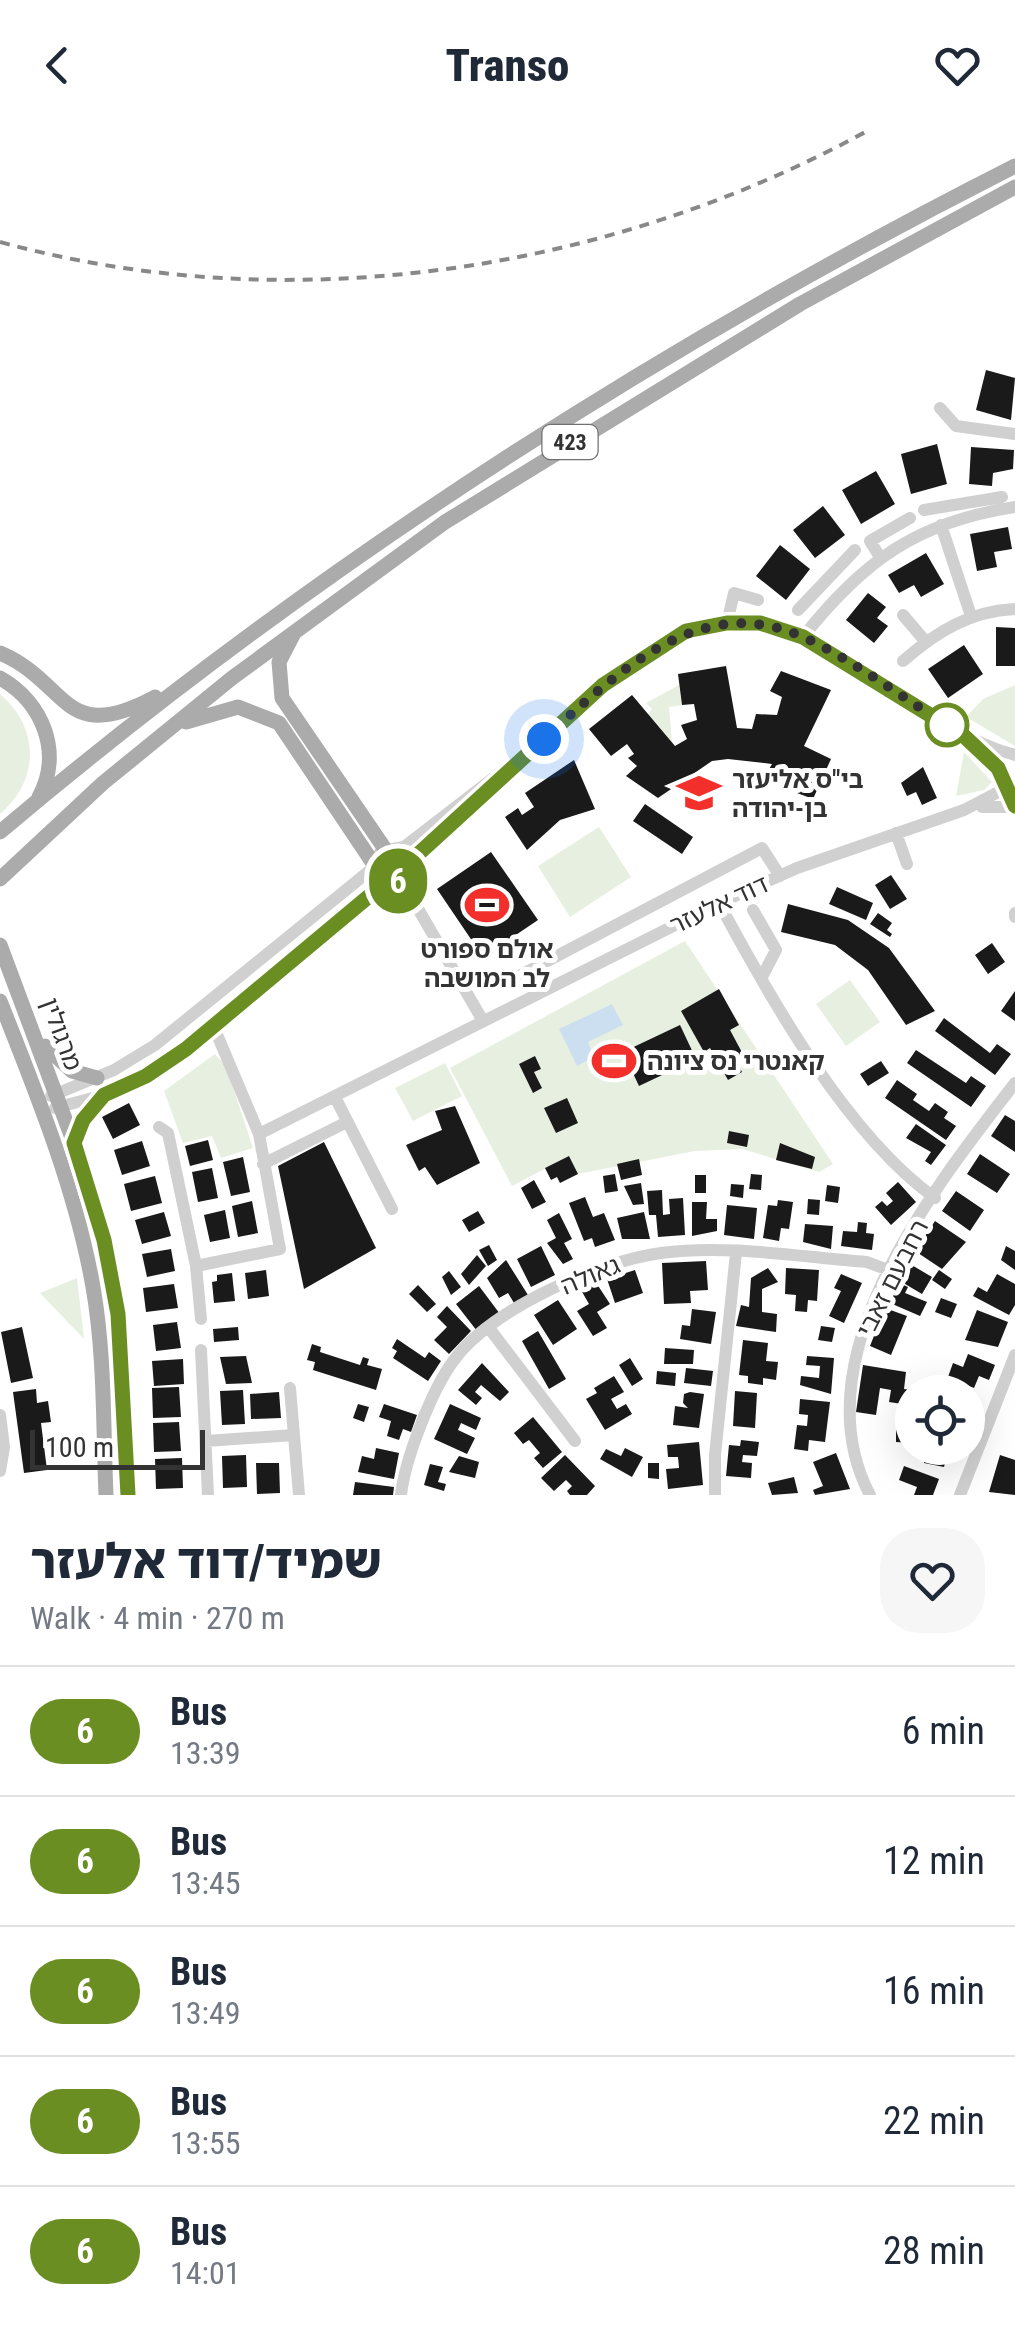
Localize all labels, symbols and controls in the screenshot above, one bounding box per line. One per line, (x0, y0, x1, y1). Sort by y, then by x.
icon: back (30, 38, 85, 93)
icon: heart (930, 38, 985, 93)
text: Transo (446, 39, 569, 92)
road number: 423 (542, 425, 598, 459)
unlabelled marker (926, 704, 968, 746)
your location (519, 714, 569, 764)
place label: בי"ס אליעזר בן-יהודה (732, 765, 864, 823)
school or university icon: בי"ס אליעזר בן-יהודה (675, 769, 723, 817)
line badge: 6 (366, 848, 430, 914)
text: 6 (389, 861, 407, 902)
street label: דוד אלעזר (665, 869, 773, 940)
sports icon: אולם ספורט לב המושבה (463, 881, 511, 929)
place label: אולם ספורט לב המושבה (421, 935, 553, 993)
street label: מרגולין (35, 994, 88, 1074)
sports icon: קאנטרי נס ציונה (590, 1037, 638, 1085)
place label: קאנטרי נס ציונה (647, 1047, 825, 1076)
street label: רחבעם זאבי (851, 1215, 934, 1342)
street label: גאולה (556, 1250, 624, 1301)
map controls (895, 1375, 985, 1465)
button: locate (895, 1375, 985, 1465)
scale bar (30, 1425, 205, 1470)
text: 100 m (45, 1431, 114, 1464)
button: heart (880, 1528, 985, 1633)
text: שמיד/דוד אלעזר (30, 1533, 382, 1590)
text: Walk · 4 min · 270 m (30, 1599, 285, 1637)
text: Bus (170, 1690, 227, 1734)
text: 6 min (902, 1709, 985, 1753)
text: 6 (76, 1711, 94, 1752)
text: 13:39 (170, 1734, 241, 1772)
text: Bus (170, 1820, 227, 1864)
text: 12 min (883, 1839, 985, 1883)
text: 6 (76, 1841, 94, 1882)
text: 13:45 (170, 1864, 241, 1902)
text: Bus (170, 1950, 227, 1994)
text: 16 min (883, 1969, 985, 2013)
text: 6 (76, 1971, 94, 2012)
text: 13:49 (170, 1994, 241, 2032)
text: Bus (170, 2080, 227, 2124)
text: 22 min (883, 2099, 985, 2143)
text: 6 (76, 2101, 94, 2142)
text: 13:55 (170, 2124, 241, 2162)
text: Bus (170, 2210, 227, 2254)
text: 28 min (883, 2229, 985, 2273)
text: 6 (76, 2231, 94, 2272)
text: 14:01 (170, 2254, 241, 2292)

